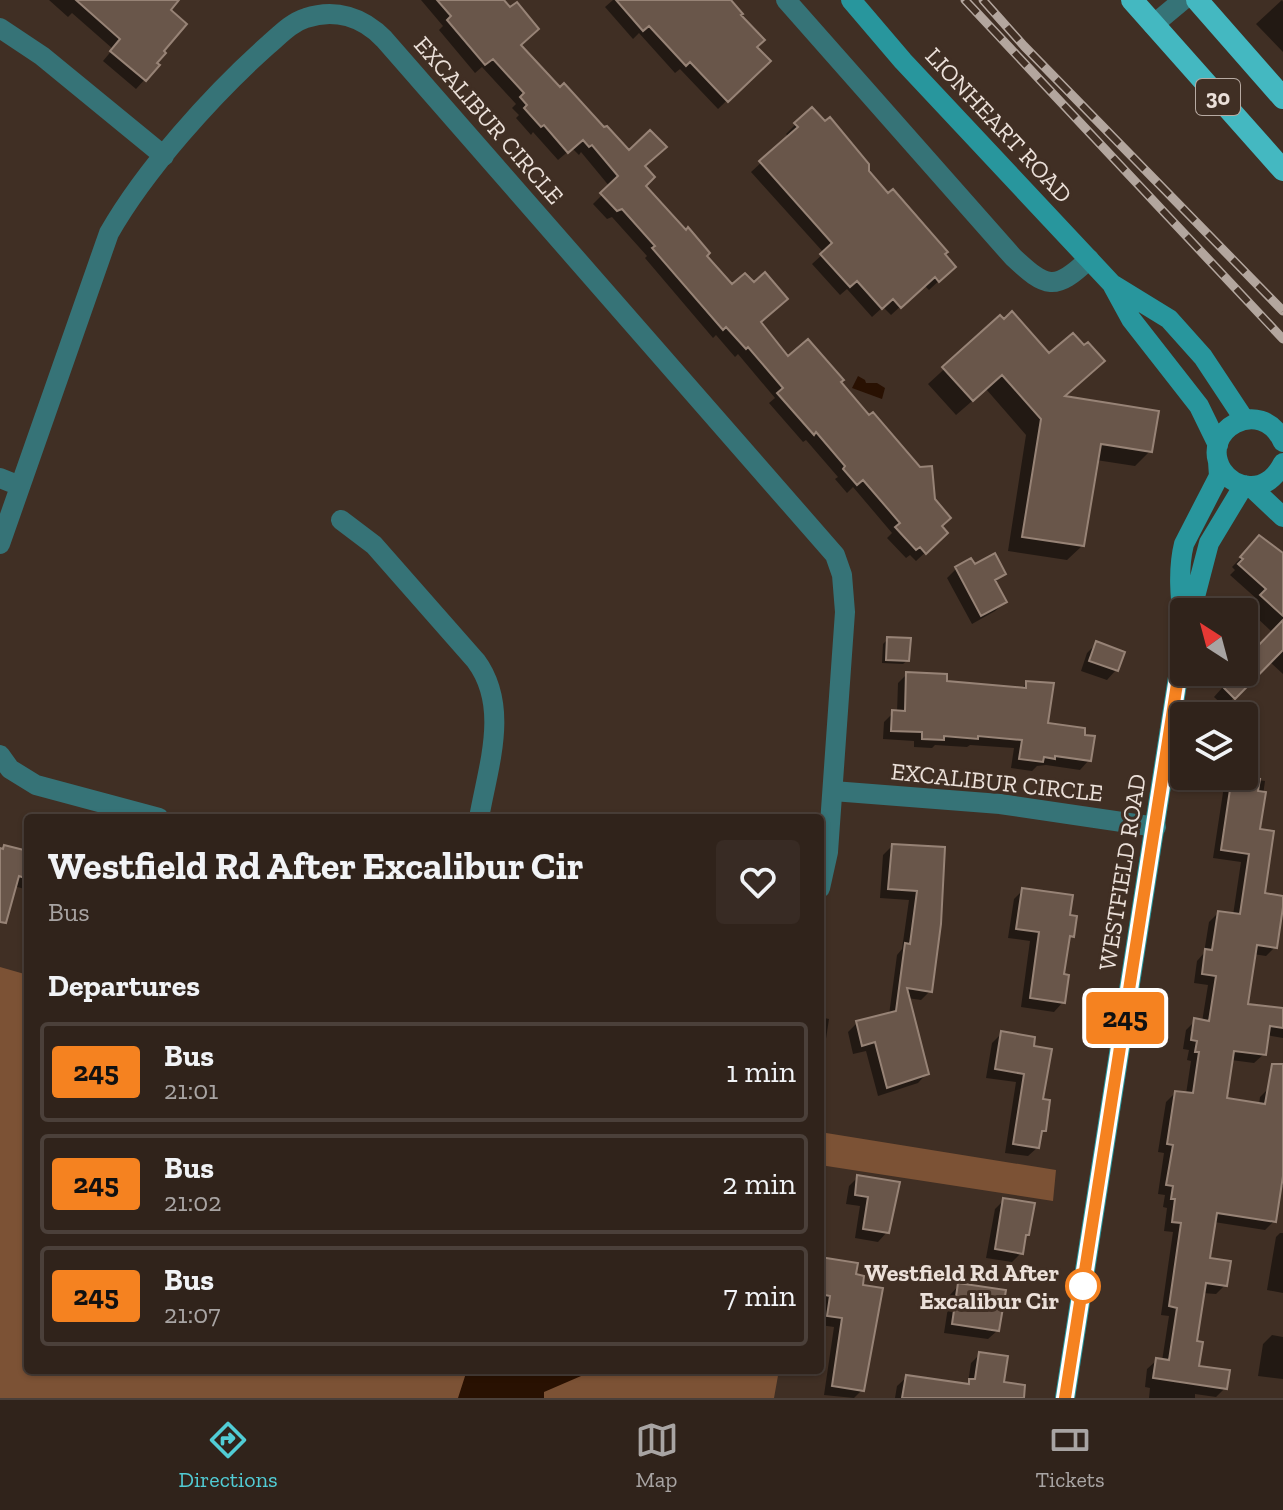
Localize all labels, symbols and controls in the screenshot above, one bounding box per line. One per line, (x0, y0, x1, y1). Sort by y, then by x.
street label: EXCALIBUR CIRCLE (408, 30, 570, 210)
street label: LIONHEART ROAD (920, 41, 1078, 209)
road number: 30 (1196, 79, 1240, 115)
north arrow (1170, 598, 1258, 686)
map controls (1170, 598, 1258, 790)
button: layers (1170, 702, 1258, 790)
street label: EXCALIBUR CIRCLE (890, 756, 1104, 808)
street label: WESTFIELD ROAD (1092, 772, 1152, 972)
button: heart (716, 840, 800, 924)
text: Westfield Rd After Excalibur Cir (48, 843, 584, 889)
text: Bus (48, 896, 90, 928)
text: Departures (48, 968, 200, 1004)
line badge: 245 (1079, 992, 1171, 1044)
text: 245 (1102, 1001, 1148, 1034)
text: Bus (164, 1038, 214, 1074)
text: 1 min (726, 1054, 796, 1090)
text: 245 (73, 1055, 119, 1088)
text: 21:01 (164, 1074, 218, 1106)
text: Bus (164, 1150, 214, 1186)
text: 2 min (722, 1166, 796, 1202)
text: 245 (73, 1167, 119, 1200)
text: 21:02 (164, 1186, 222, 1218)
place label: Westfield Rd After Excalibur Cir (864, 1258, 1059, 1315)
text: Bus (164, 1262, 214, 1298)
marker: Westfield Rd After Excalibur Cir (1066, 1269, 1100, 1303)
text: 7 min (724, 1278, 796, 1314)
text: 245 (73, 1279, 119, 1312)
text: 21:07 (164, 1298, 220, 1330)
tab: Directions (178, 1418, 278, 1493)
tab: Map (635, 1418, 679, 1493)
tab: Tickets (1035, 1418, 1105, 1493)

